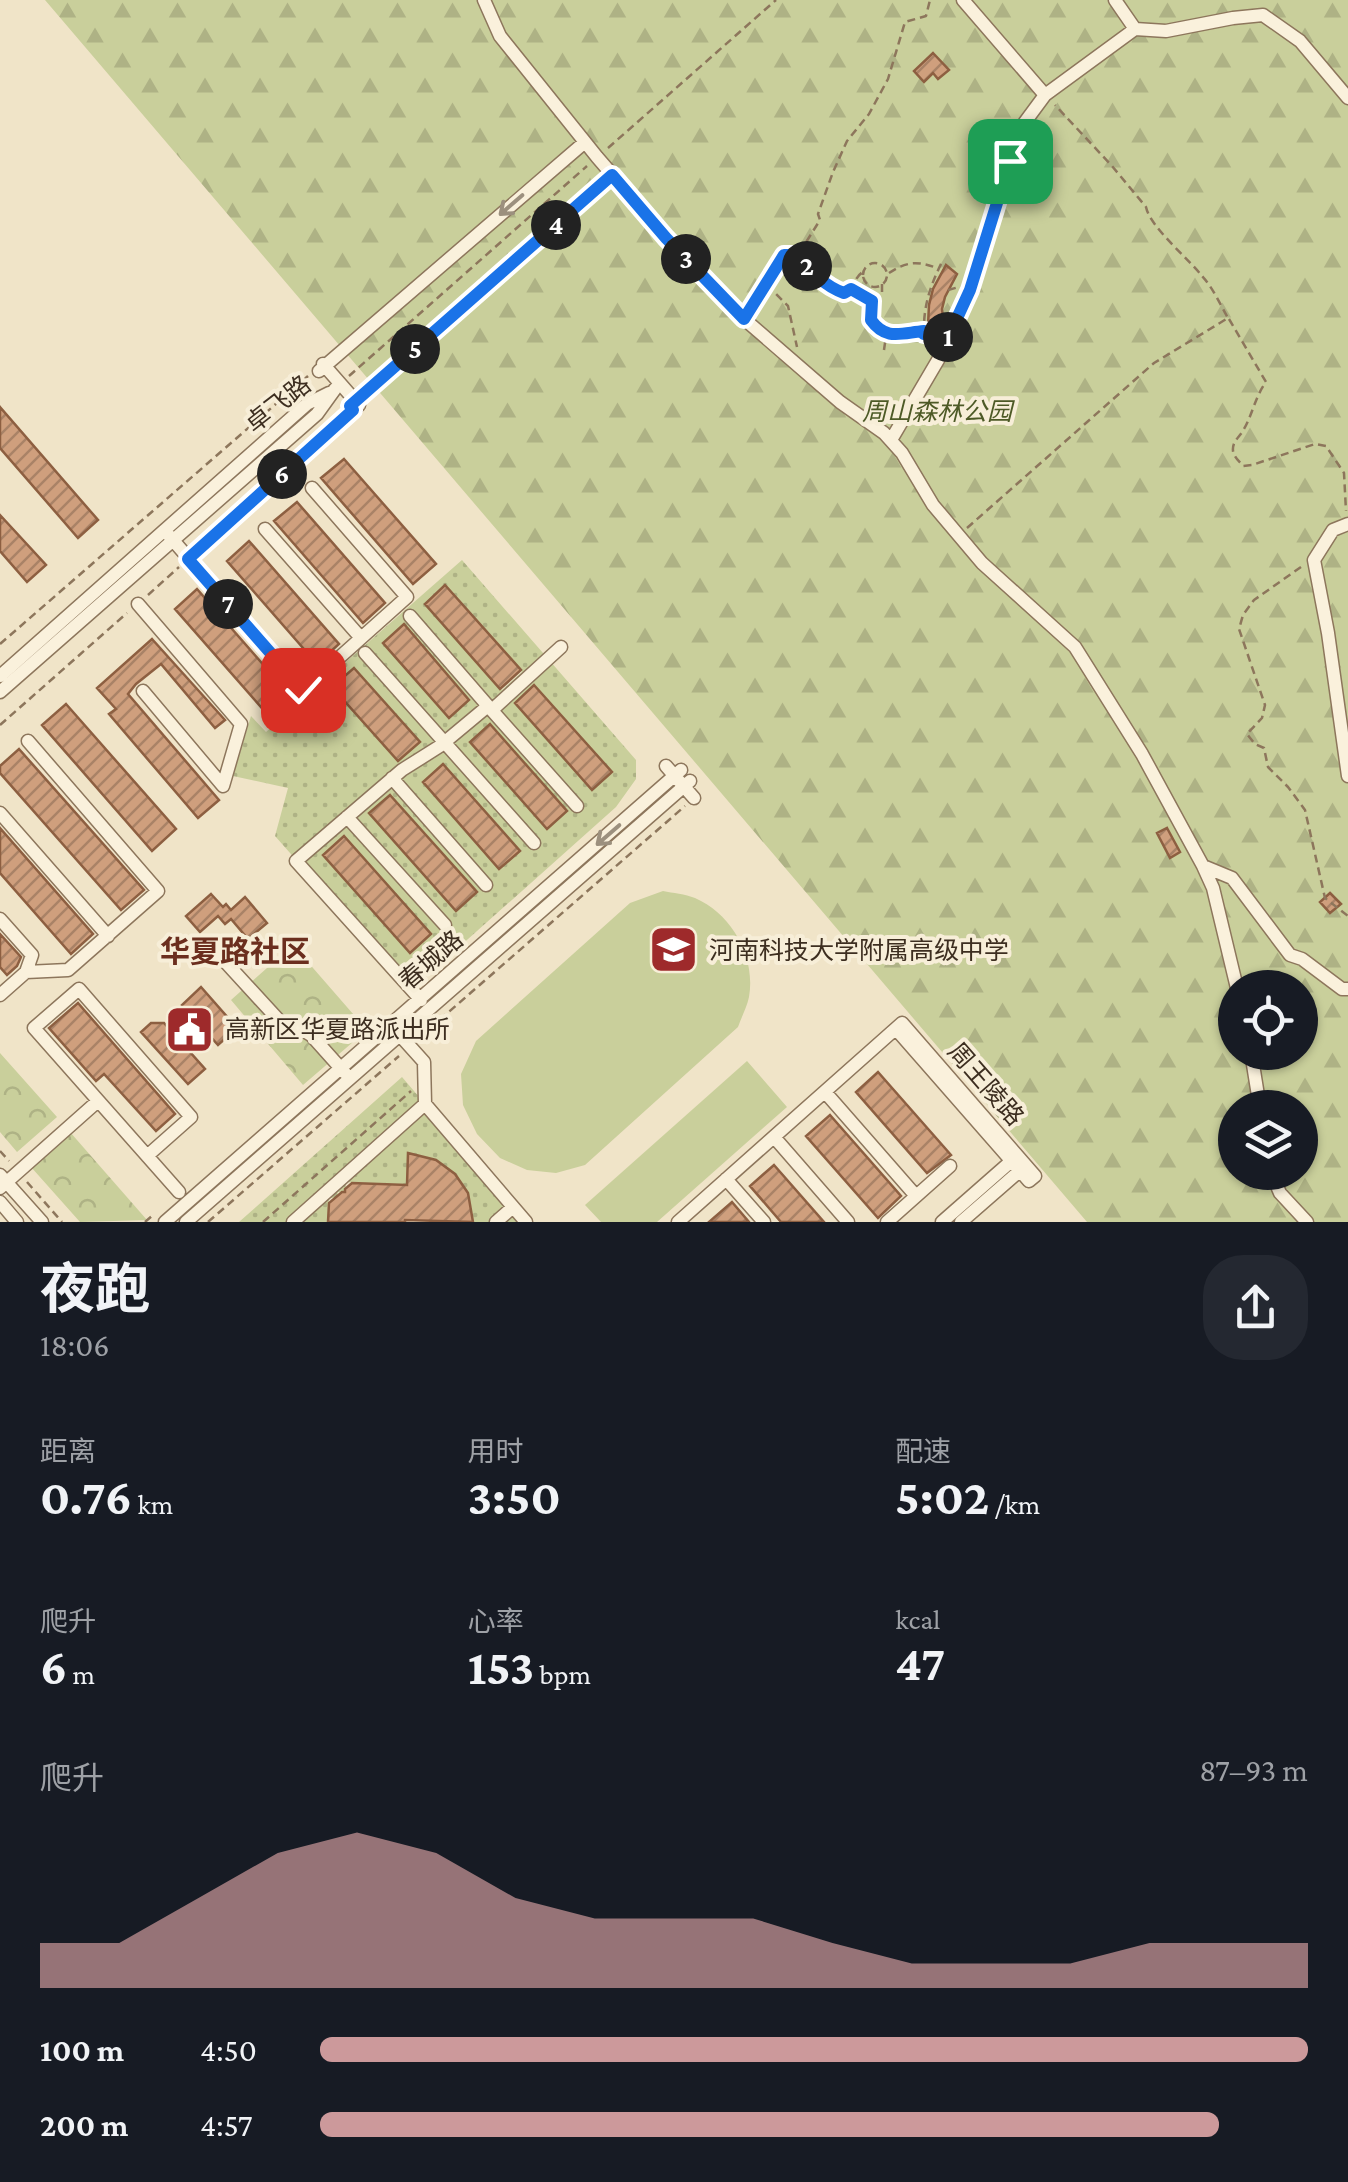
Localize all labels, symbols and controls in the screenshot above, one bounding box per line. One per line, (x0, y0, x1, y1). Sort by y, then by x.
pin (968, 119, 1053, 204)
icon: arrive (983, 134, 1038, 189)
one-way arrow (499, 194, 524, 217)
pin: 4 (531, 200, 581, 250)
text: 4 (548, 209, 564, 240)
pin: 3 (661, 234, 711, 284)
pin: 2 (782, 241, 832, 291)
text: 3 (679, 243, 693, 274)
text: 2 (800, 250, 814, 281)
pin: 1 (923, 312, 973, 362)
text: 1 (943, 321, 953, 352)
pin: 5 (390, 324, 440, 374)
text: 5 (408, 333, 422, 364)
street label: 卓飞路 (240, 370, 316, 438)
park label: 周山森林公园 (862, 398, 1015, 425)
pin: 6 (257, 449, 307, 499)
text: 6 (274, 458, 290, 489)
pin: 7 (203, 579, 253, 629)
text: 7 (221, 588, 235, 619)
pin (261, 648, 346, 733)
icon: check (276, 663, 331, 718)
one-way arrow (596, 823, 621, 846)
school or university icon: 河南科技大学附属高级中学 (648, 924, 700, 976)
street label: 春城路 (394, 925, 468, 995)
district label: 华夏路社区 (160, 935, 310, 968)
place label: 河南科技大学附属高级中学 (709, 937, 1009, 964)
map controls (1218, 970, 1318, 1190)
button: locate (1218, 970, 1318, 1070)
public building icon: 高新区华夏路派出所 (164, 1003, 216, 1055)
place label: 高新区华夏路派出所 (225, 1016, 450, 1043)
street label: 周王陵路 (943, 1037, 1029, 1131)
button: layers (1218, 1090, 1318, 1190)
button: share (1203, 1255, 1308, 1360)
text: 夜跑 (40, 1259, 150, 1320)
text: 18:06 (40, 1327, 110, 1363)
text: 距离 (40, 1436, 96, 1467)
text: 用时 (468, 1436, 524, 1467)
text: 配速 (895, 1436, 951, 1467)
text: 0.76 (40, 1469, 132, 1525)
text: 3:50 (468, 1469, 561, 1525)
text: 5:02 (895, 1469, 989, 1525)
text: km (132, 1489, 173, 1520)
text: /km (989, 1489, 1040, 1520)
text: kcal (895, 1604, 940, 1635)
text: 爬升 (40, 1606, 96, 1637)
text: 心率 (468, 1606, 524, 1637)
text: 47 (895, 1635, 945, 1691)
text: 6 (40, 1639, 67, 1695)
text: 153 (468, 1639, 534, 1695)
text: m (67, 1659, 95, 1690)
text: bpm (534, 1659, 591, 1690)
text: 87–93 m (1199, 1752, 1308, 1788)
text: 爬升 (40, 1760, 104, 1796)
text: 100 m (40, 2032, 124, 2068)
text: 4:50 (200, 2032, 257, 2068)
text: 200 m (40, 2107, 128, 2143)
text: 4:57 (200, 2107, 253, 2143)

